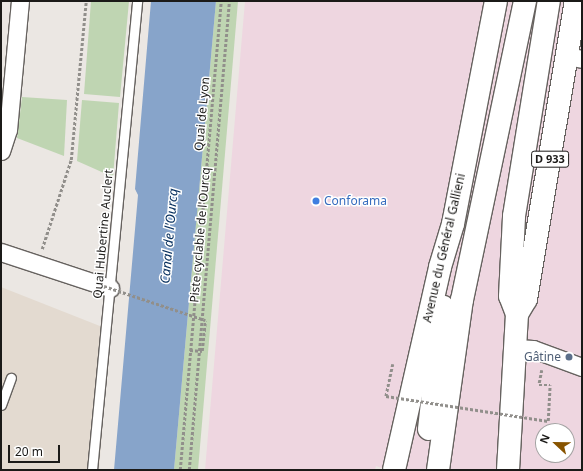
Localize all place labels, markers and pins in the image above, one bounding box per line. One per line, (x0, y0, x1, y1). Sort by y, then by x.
place label: Conforama (324, 194, 387, 208)
marker: Conforama (311, 196, 321, 206)
place label: Gâtine (524, 350, 561, 364)
marker: Gâtine (564, 352, 574, 362)

